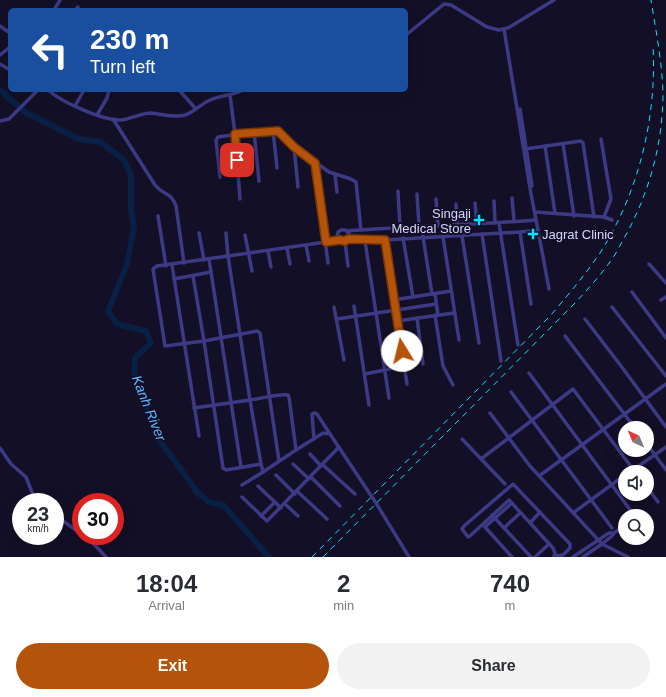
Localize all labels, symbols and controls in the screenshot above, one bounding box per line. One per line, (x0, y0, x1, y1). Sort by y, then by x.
icon: left (24, 24, 76, 76)
text: 230 m (90, 24, 169, 55)
text: Turn left (90, 57, 155, 77)
pin (220, 143, 254, 177)
icon: arrive (226, 149, 248, 171)
place label: Singaji Medical Store (392, 206, 471, 236)
marker: Singaji Medical Store (474, 215, 484, 225)
place label: Jagrat Clinic (542, 227, 614, 242)
marker: Jagrat Clinic (527, 228, 539, 240)
position arrow (381, 330, 423, 372)
water label: Kanh River (129, 373, 170, 444)
north arrow (618, 421, 654, 457)
map controls (618, 421, 654, 545)
button: sound (618, 465, 654, 501)
speed limit sign: 30 (72, 493, 124, 545)
text: 23 (27, 503, 49, 525)
button: search (618, 509, 654, 545)
text: km/h (27, 523, 49, 534)
text: 18:04 (136, 570, 197, 597)
text: 2 (337, 570, 350, 597)
text: 740 (490, 570, 530, 597)
text: Arrival (148, 598, 185, 613)
text: min (333, 598, 354, 613)
text: m (505, 598, 515, 613)
button: Exit (16, 643, 329, 689)
button: Share (337, 643, 650, 689)

